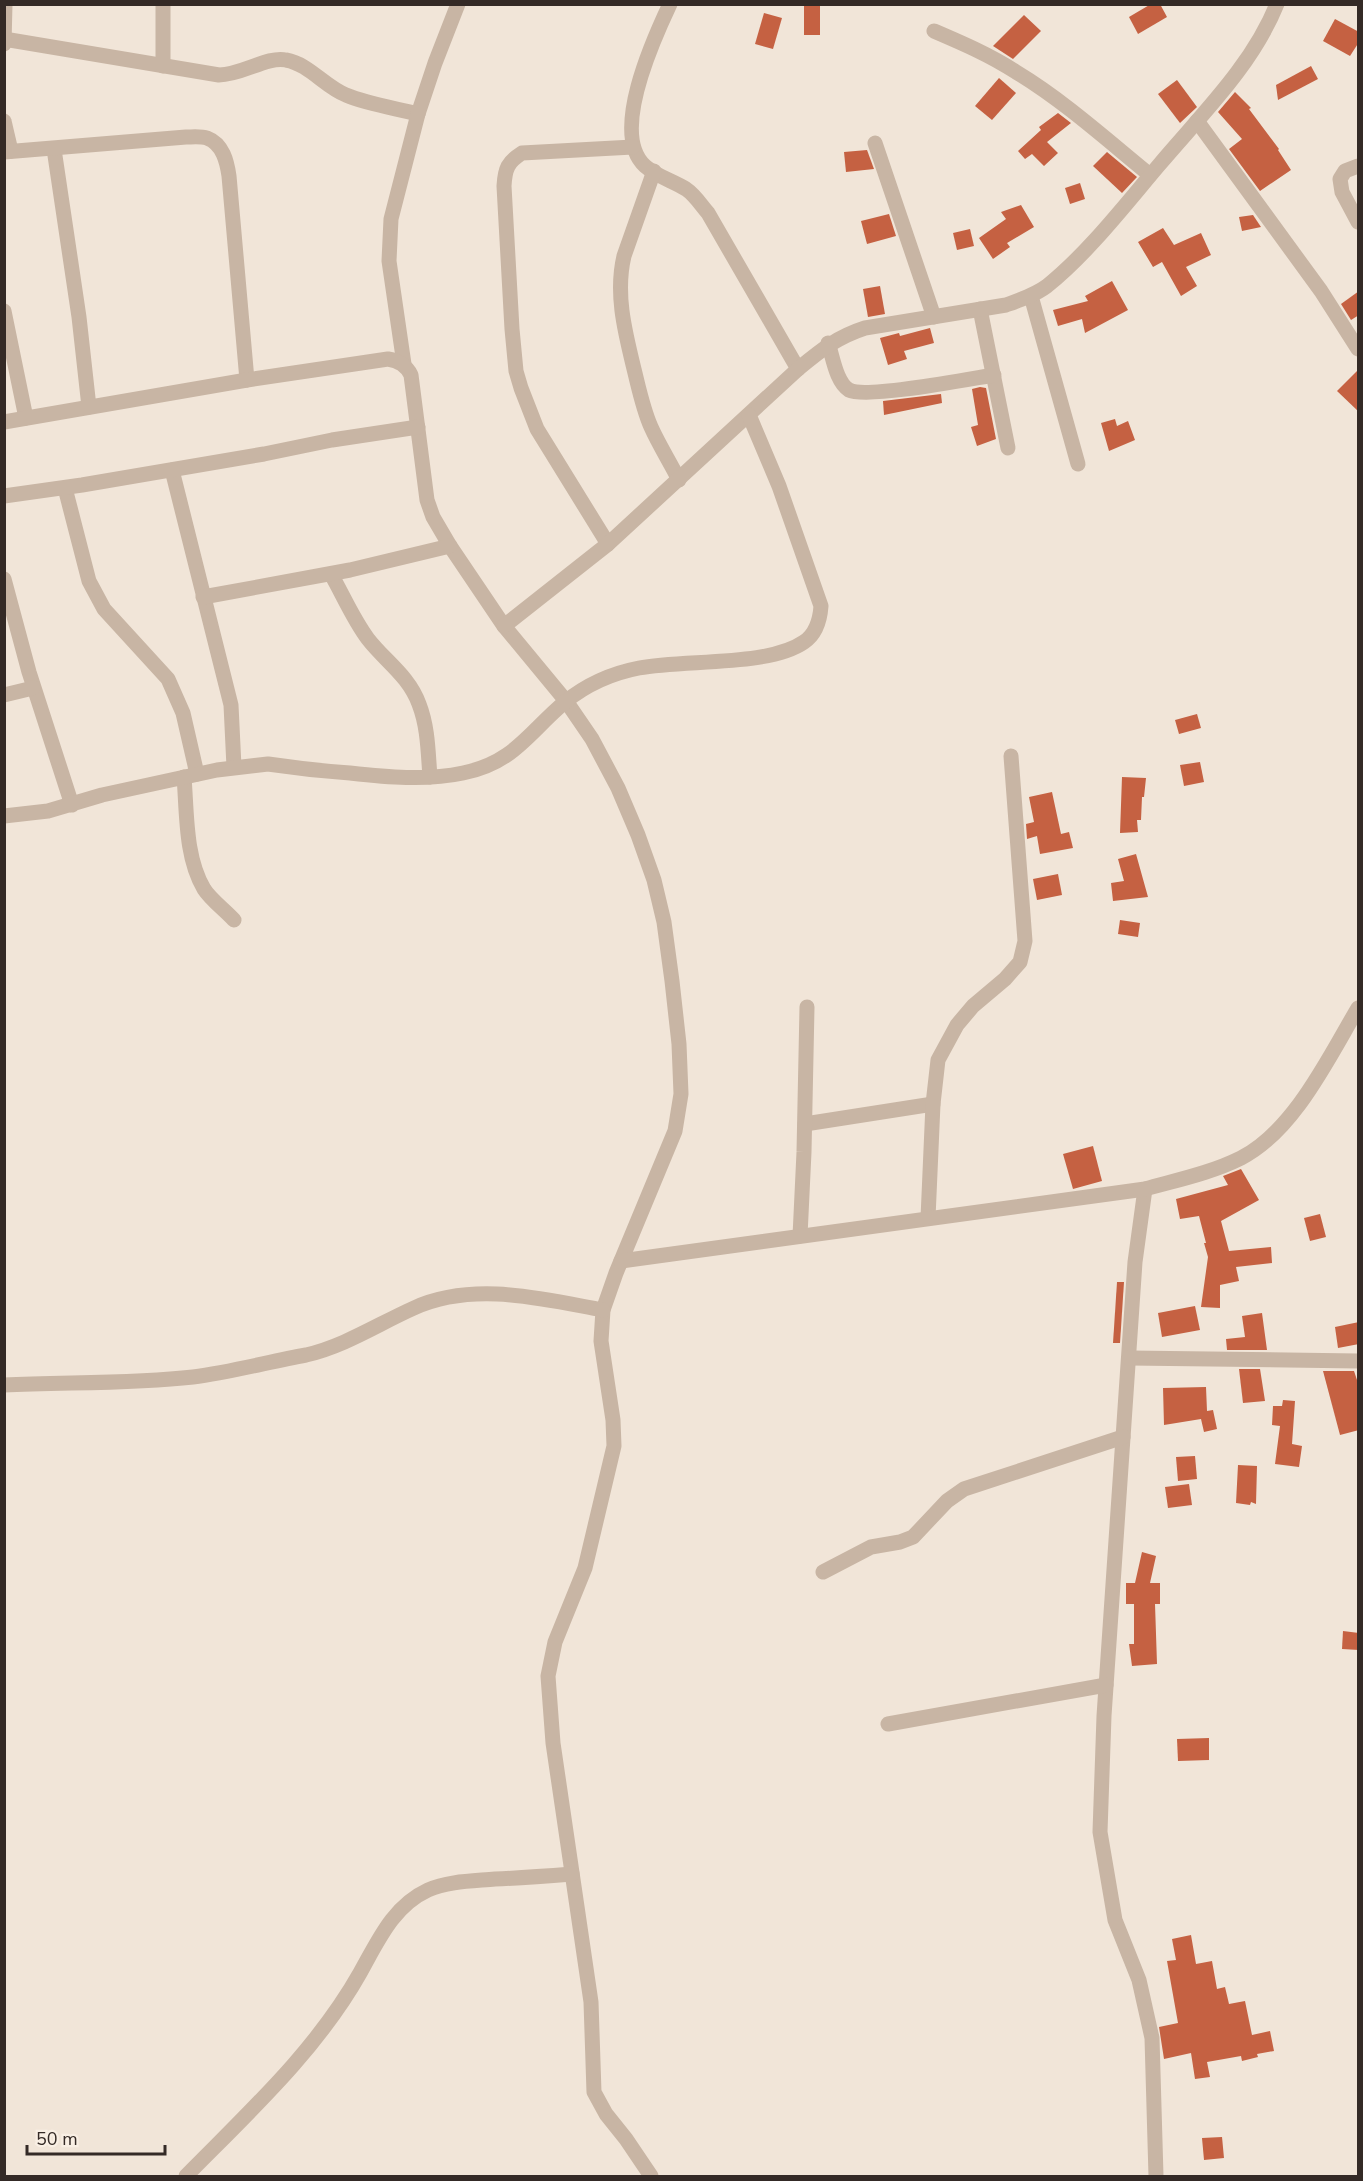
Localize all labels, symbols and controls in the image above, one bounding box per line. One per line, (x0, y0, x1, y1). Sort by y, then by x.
scale bar (27, 2118, 165, 2156)
text: 50 m (36, 2127, 78, 2151)

